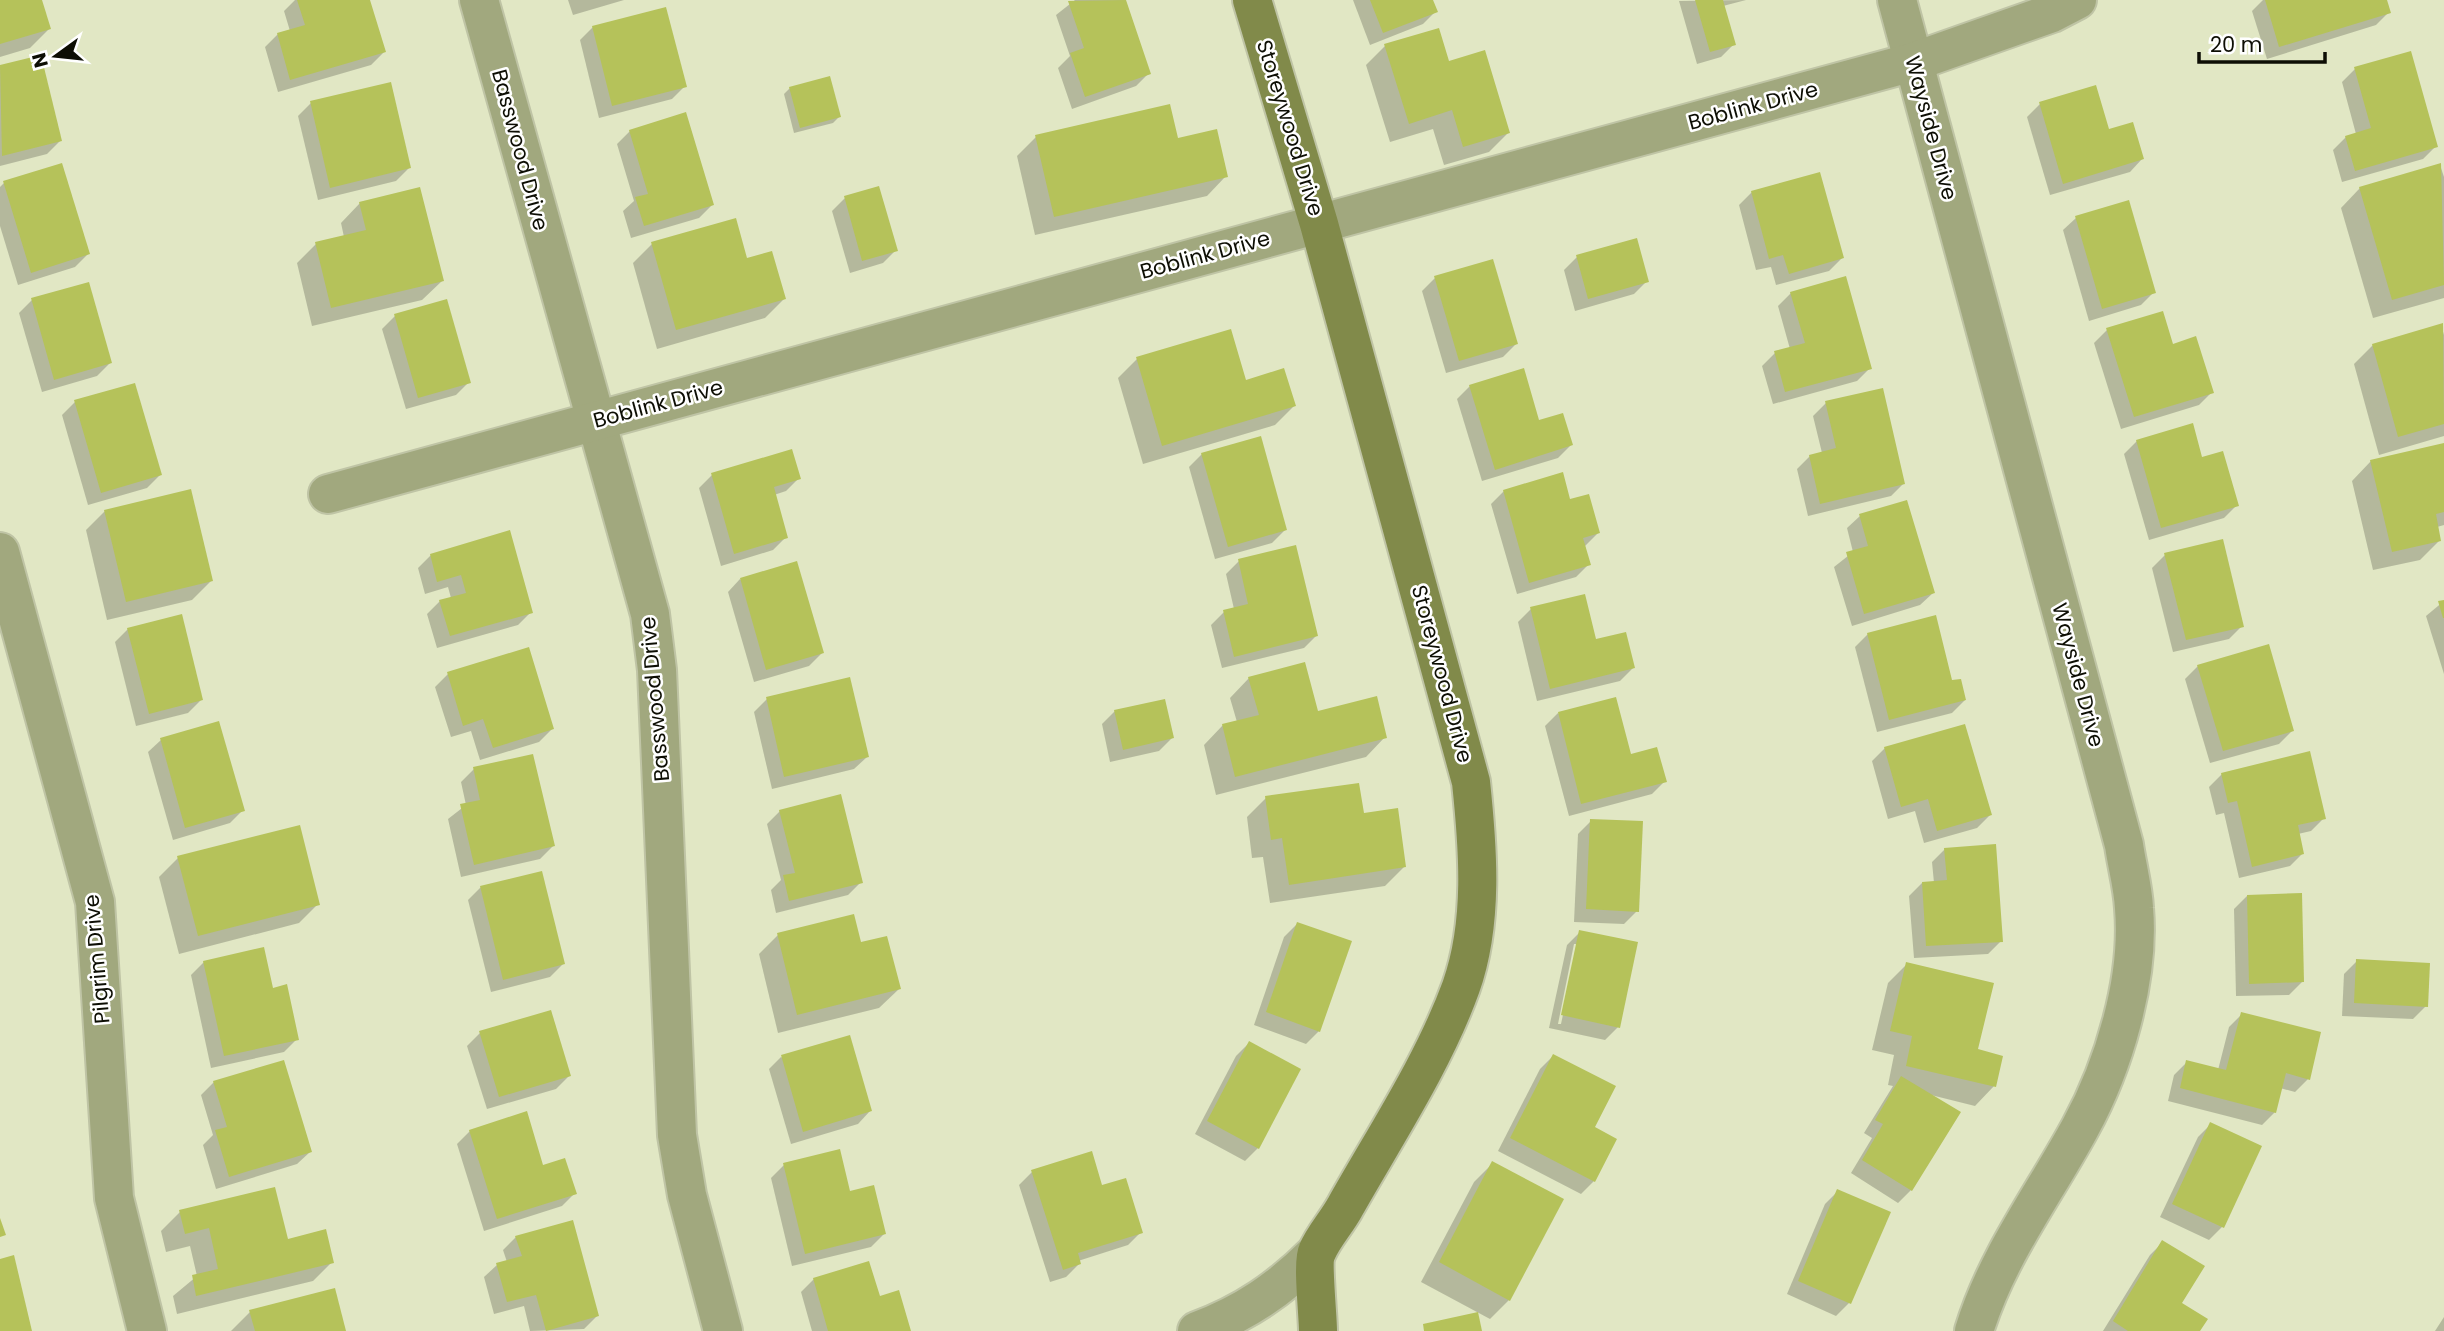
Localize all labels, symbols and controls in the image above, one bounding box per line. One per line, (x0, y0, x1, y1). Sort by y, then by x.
north arrow (21, 21, 91, 91)
scale bar (2199, 21, 2325, 65)
text: 20 m (2210, 30, 2263, 59)
street label: Storeywood Drive (1250, 36, 1331, 219)
text: N (25, 50, 55, 71)
street label: Wayside Drive (1898, 53, 1965, 203)
street label: Basswood Drive (485, 66, 556, 234)
street label: Boblink Drive (1685, 74, 1821, 137)
street label: Boblink Drive (1137, 223, 1273, 286)
street label: Boblink Drive (590, 372, 726, 435)
street label: Storeywood Drive (1405, 582, 1480, 766)
street label: Wayside Drive (2045, 600, 2112, 750)
street label: Basswood Drive (633, 615, 676, 783)
street label: Pilgrim Drive (76, 893, 117, 1025)

